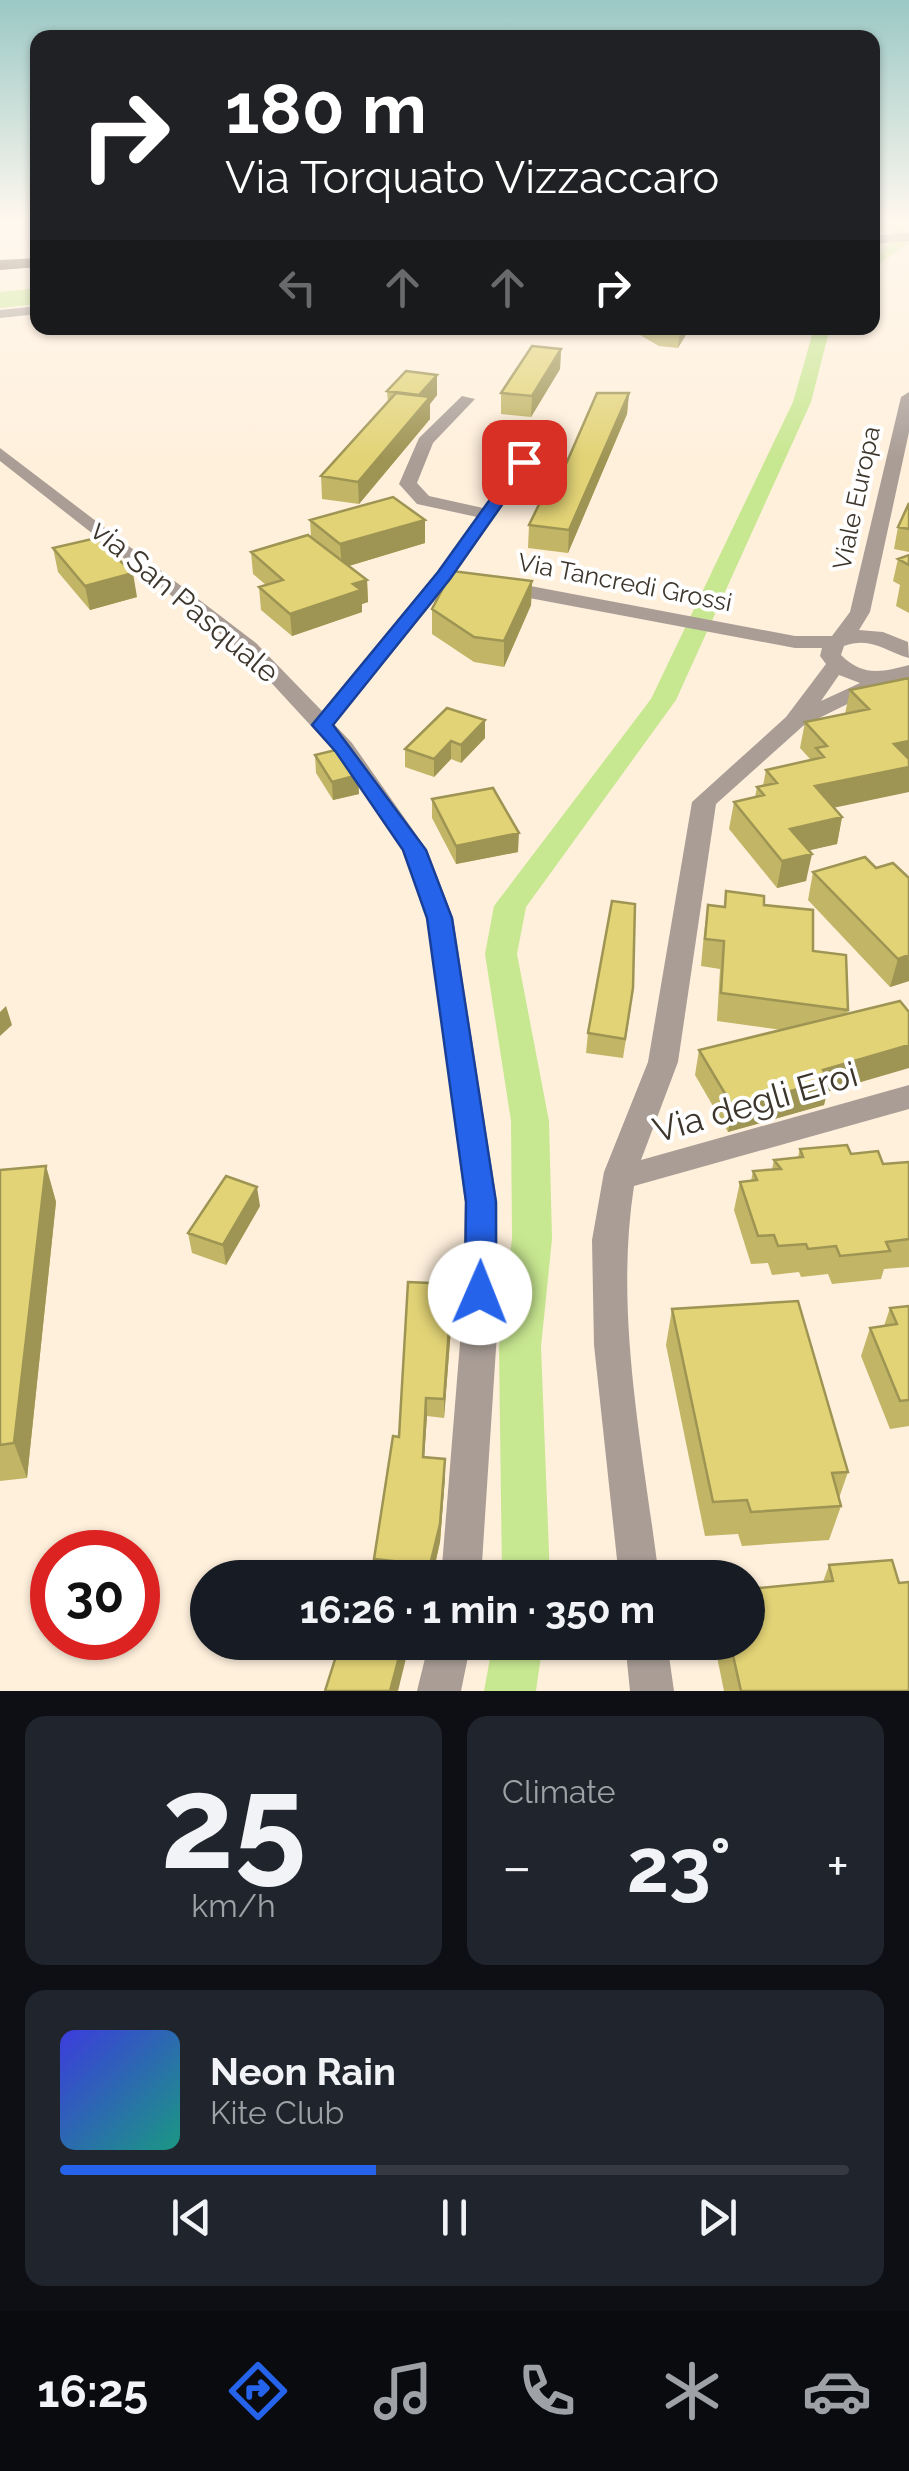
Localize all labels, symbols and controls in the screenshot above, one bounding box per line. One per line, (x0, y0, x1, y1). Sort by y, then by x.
text: 180 m (225, 67, 427, 149)
icon: right (60, 70, 190, 200)
text: Via Torquato Vizzaccaro (225, 151, 719, 204)
icon: left (270, 260, 325, 315)
icon: ahead (375, 260, 430, 315)
icon: ahead (480, 260, 535, 315)
icon: right (585, 260, 640, 315)
pin (482, 420, 567, 505)
street label: Viale Europa (826, 423, 886, 573)
icon: arrive (497, 435, 552, 490)
street label: via San Pasquale (84, 512, 286, 690)
street label: Via Tancredi Grossi (515, 547, 735, 617)
street label: Via degli Eroi (648, 1053, 862, 1151)
position arrow (428, 1241, 532, 1345)
speed limit sign: 30 (30, 1530, 160, 1660)
text: 16:26 · 1 min · 350 m (300, 1587, 655, 1632)
text: 25 (161, 1746, 306, 1898)
text: Climate (502, 1773, 616, 1810)
text: 23° (627, 1821, 731, 1910)
text: − (502, 1834, 532, 1899)
text: + (826, 1834, 849, 1899)
text: km/h (191, 1887, 276, 1924)
text: Neon Rain (210, 2049, 396, 2094)
text: Kite Club (210, 2094, 344, 2131)
icon: previous (164, 2190, 219, 2245)
icon: pause (427, 2190, 482, 2245)
icon: next (690, 2190, 745, 2245)
icon: directions (223, 2356, 293, 2426)
icon: music (368, 2356, 438, 2426)
icon: phone (512, 2356, 582, 2426)
icon: climate (657, 2356, 727, 2426)
icon: car (802, 2356, 872, 2426)
text: 16:25 (37, 2365, 148, 2418)

